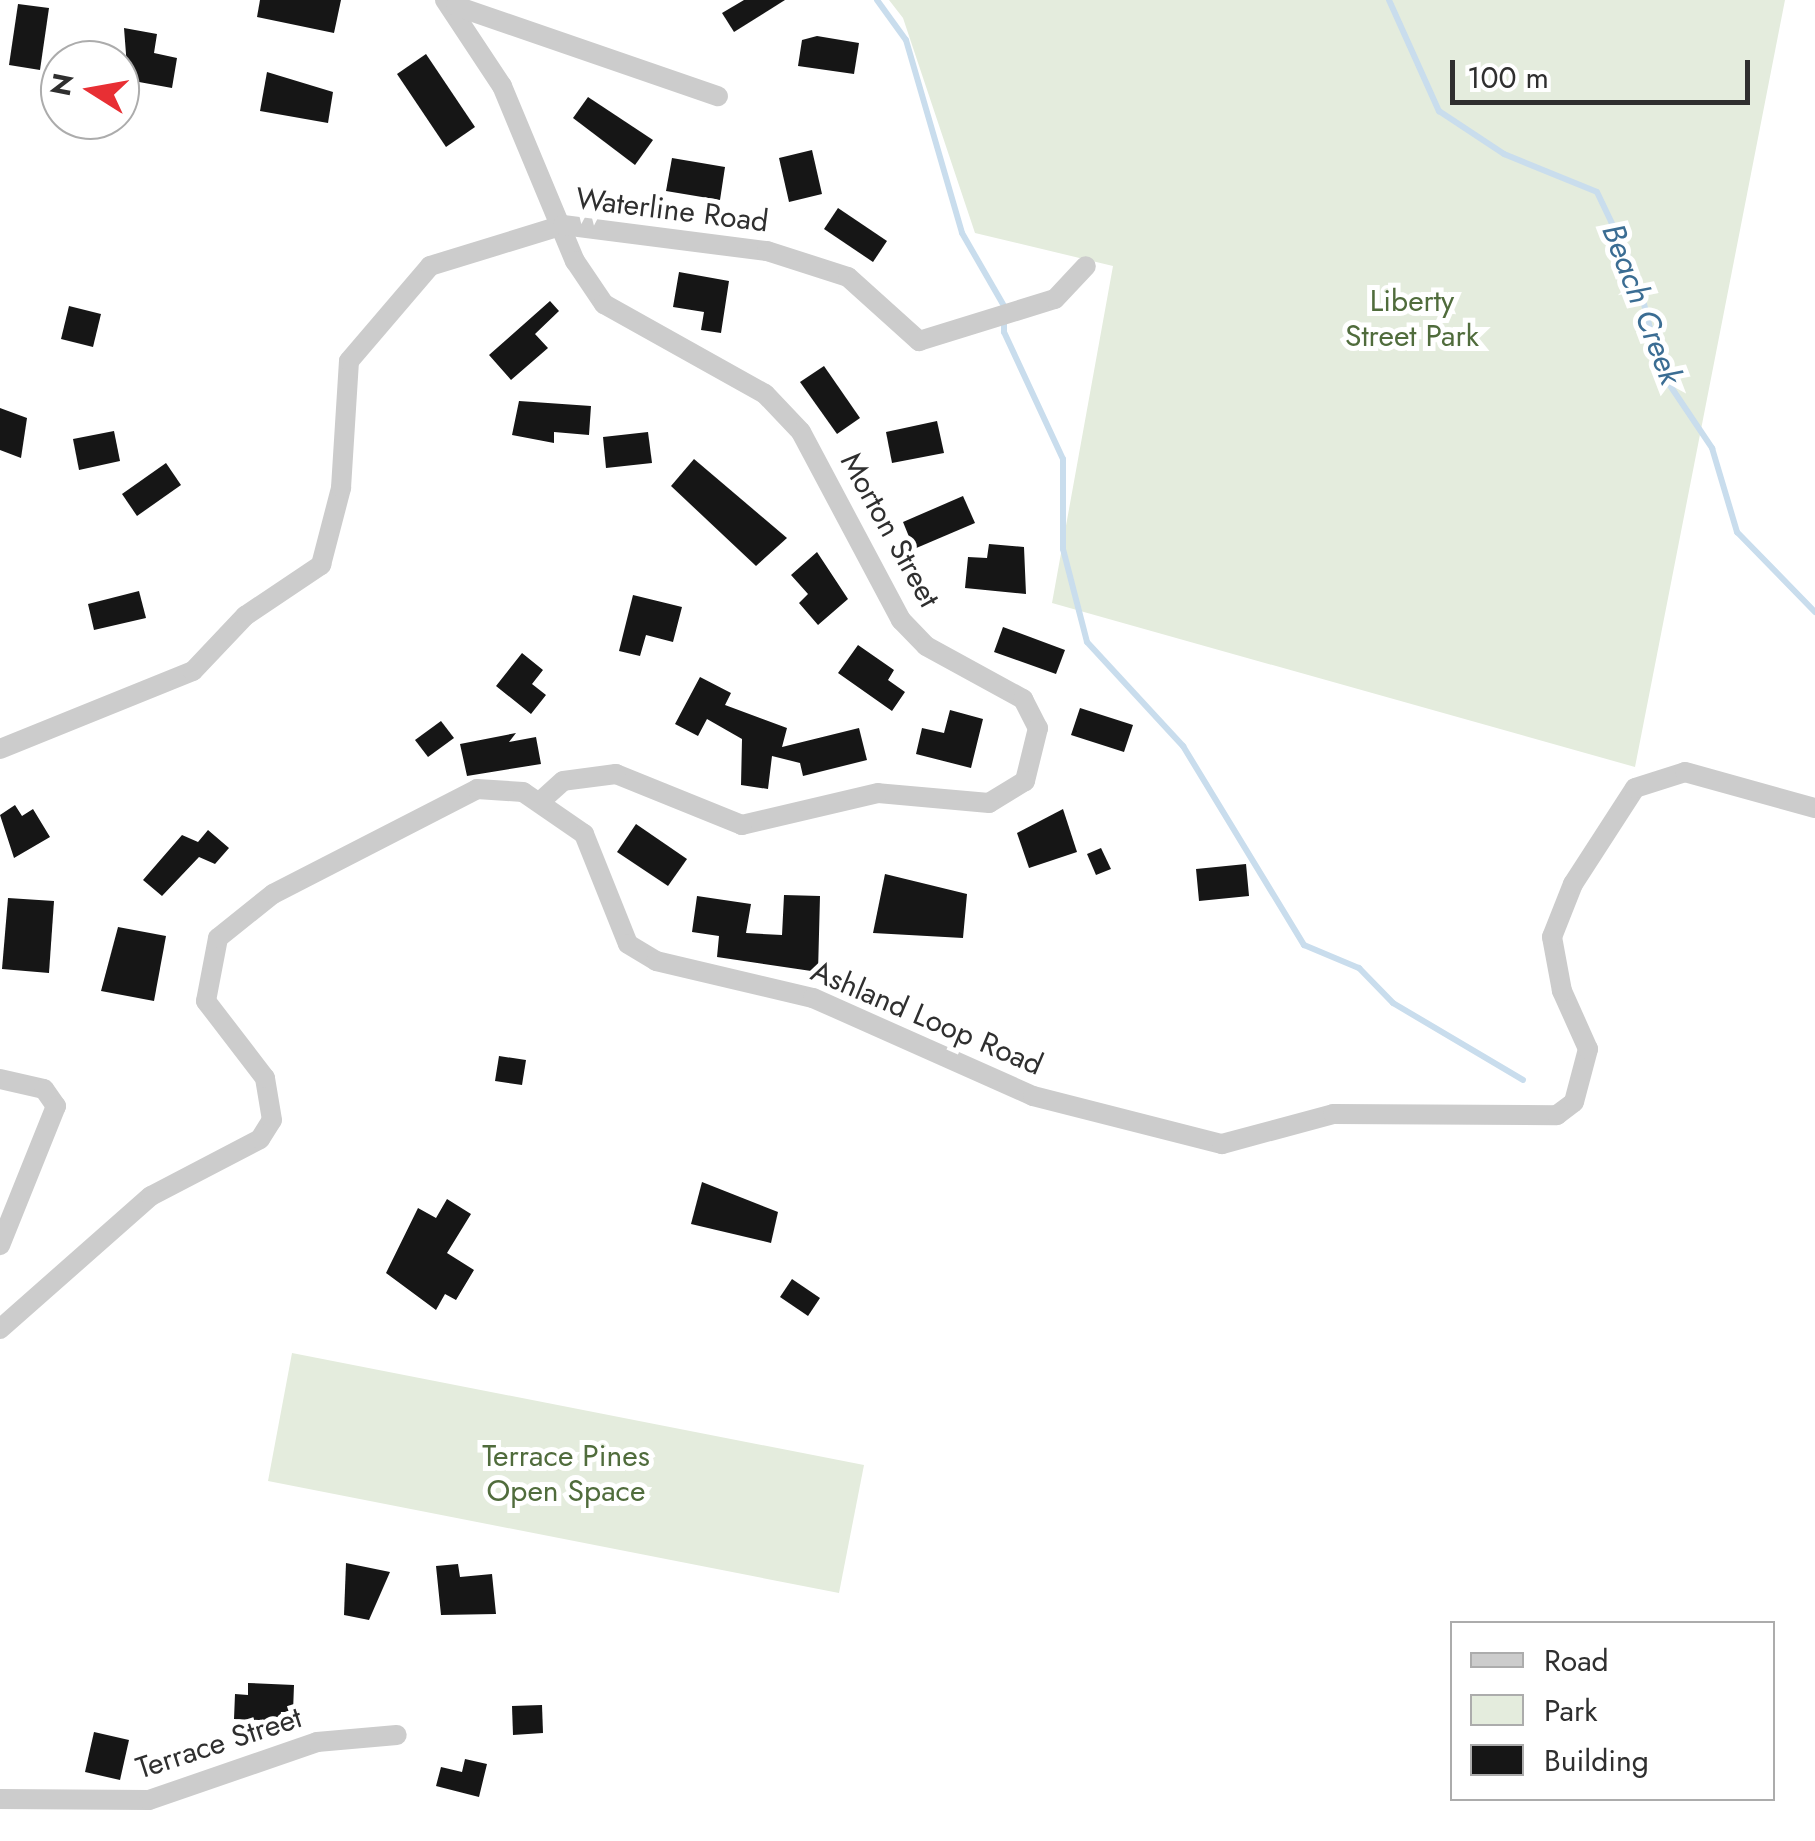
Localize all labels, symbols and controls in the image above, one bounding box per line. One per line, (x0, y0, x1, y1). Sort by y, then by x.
north arrow (40, 40, 140, 140)
scale bar (1455, 40, 1755, 102)
text: 100 m (1467, 56, 1549, 99)
text: N (40, 70, 84, 99)
street label: Waterline Road (574, 180, 770, 240)
water label: Beach Creek (1594, 218, 1690, 390)
park label: Liberty Street Park (1345, 283, 1479, 354)
street label: Morton Street (833, 447, 947, 613)
street label: Ashland Loop Road (806, 953, 1048, 1083)
park label: Terrace Pines Open Space (482, 1438, 650, 1508)
legend (1450, 1621, 1775, 1801)
text: Road (1544, 1639, 1609, 1682)
text: Park (1544, 1689, 1597, 1732)
street label: Terrace Street (132, 1699, 306, 1787)
text: Building (1544, 1739, 1649, 1782)

